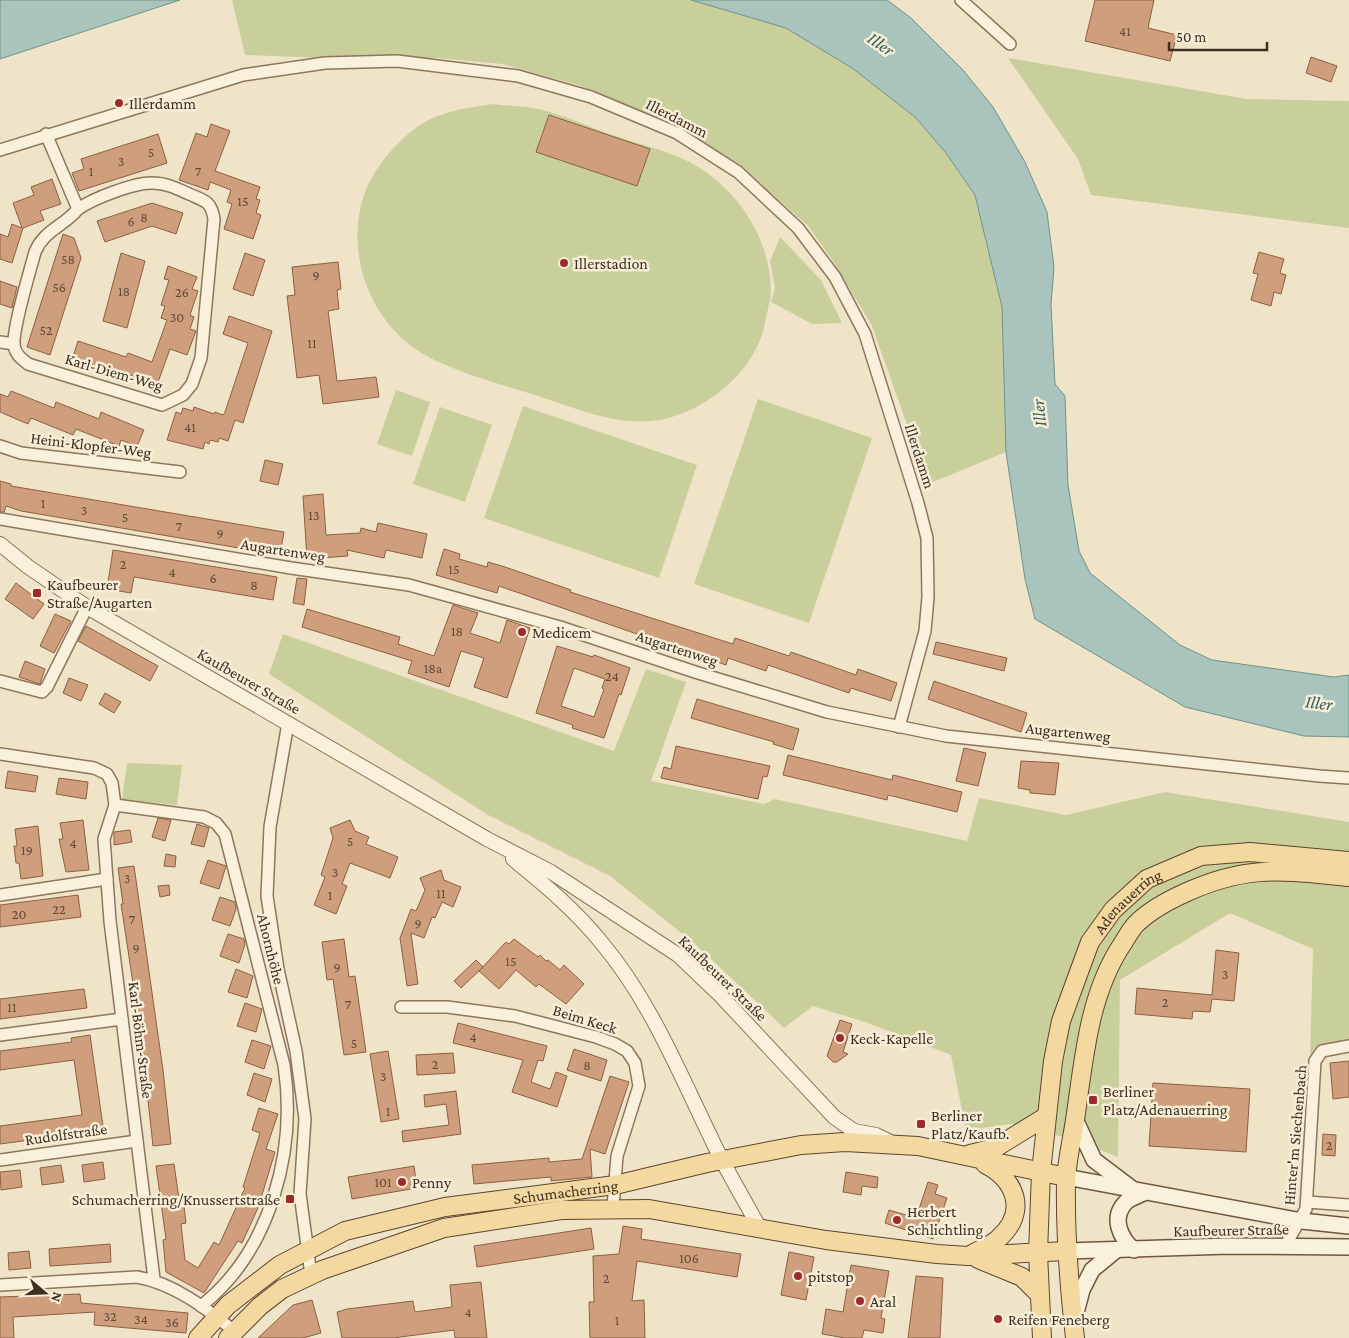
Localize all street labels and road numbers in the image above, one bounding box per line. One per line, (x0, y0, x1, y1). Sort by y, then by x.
street label: Illerdamm (643, 95, 711, 141)
street label: Karl-Diem-Weg (63, 350, 165, 395)
street label: Illerdamm (902, 421, 939, 491)
street label: Heini-Klopfer-Weg (29, 429, 153, 462)
street label: Augartenweg (239, 535, 327, 566)
street label: Augartenweg (633, 627, 720, 670)
street label: Kaufbeurer Straße (195, 645, 303, 717)
street label: Augartenweg (1025, 719, 1112, 746)
street label: Adenauerring (1090, 865, 1165, 937)
street label: Ahornhöhe (254, 912, 288, 986)
street label: Kaufbeurer Straße (675, 932, 771, 1024)
street label: Karl-Böhm-Straße (125, 981, 157, 1099)
street label: Beim Keck (551, 1001, 619, 1037)
street label: Hinter'm Siechenbach (1280, 1064, 1310, 1206)
street label: Rudolfstraße (24, 1120, 108, 1148)
street label: Schumacherring (512, 1176, 619, 1207)
street label: Kaufbeurer Straße (1173, 1220, 1289, 1240)

